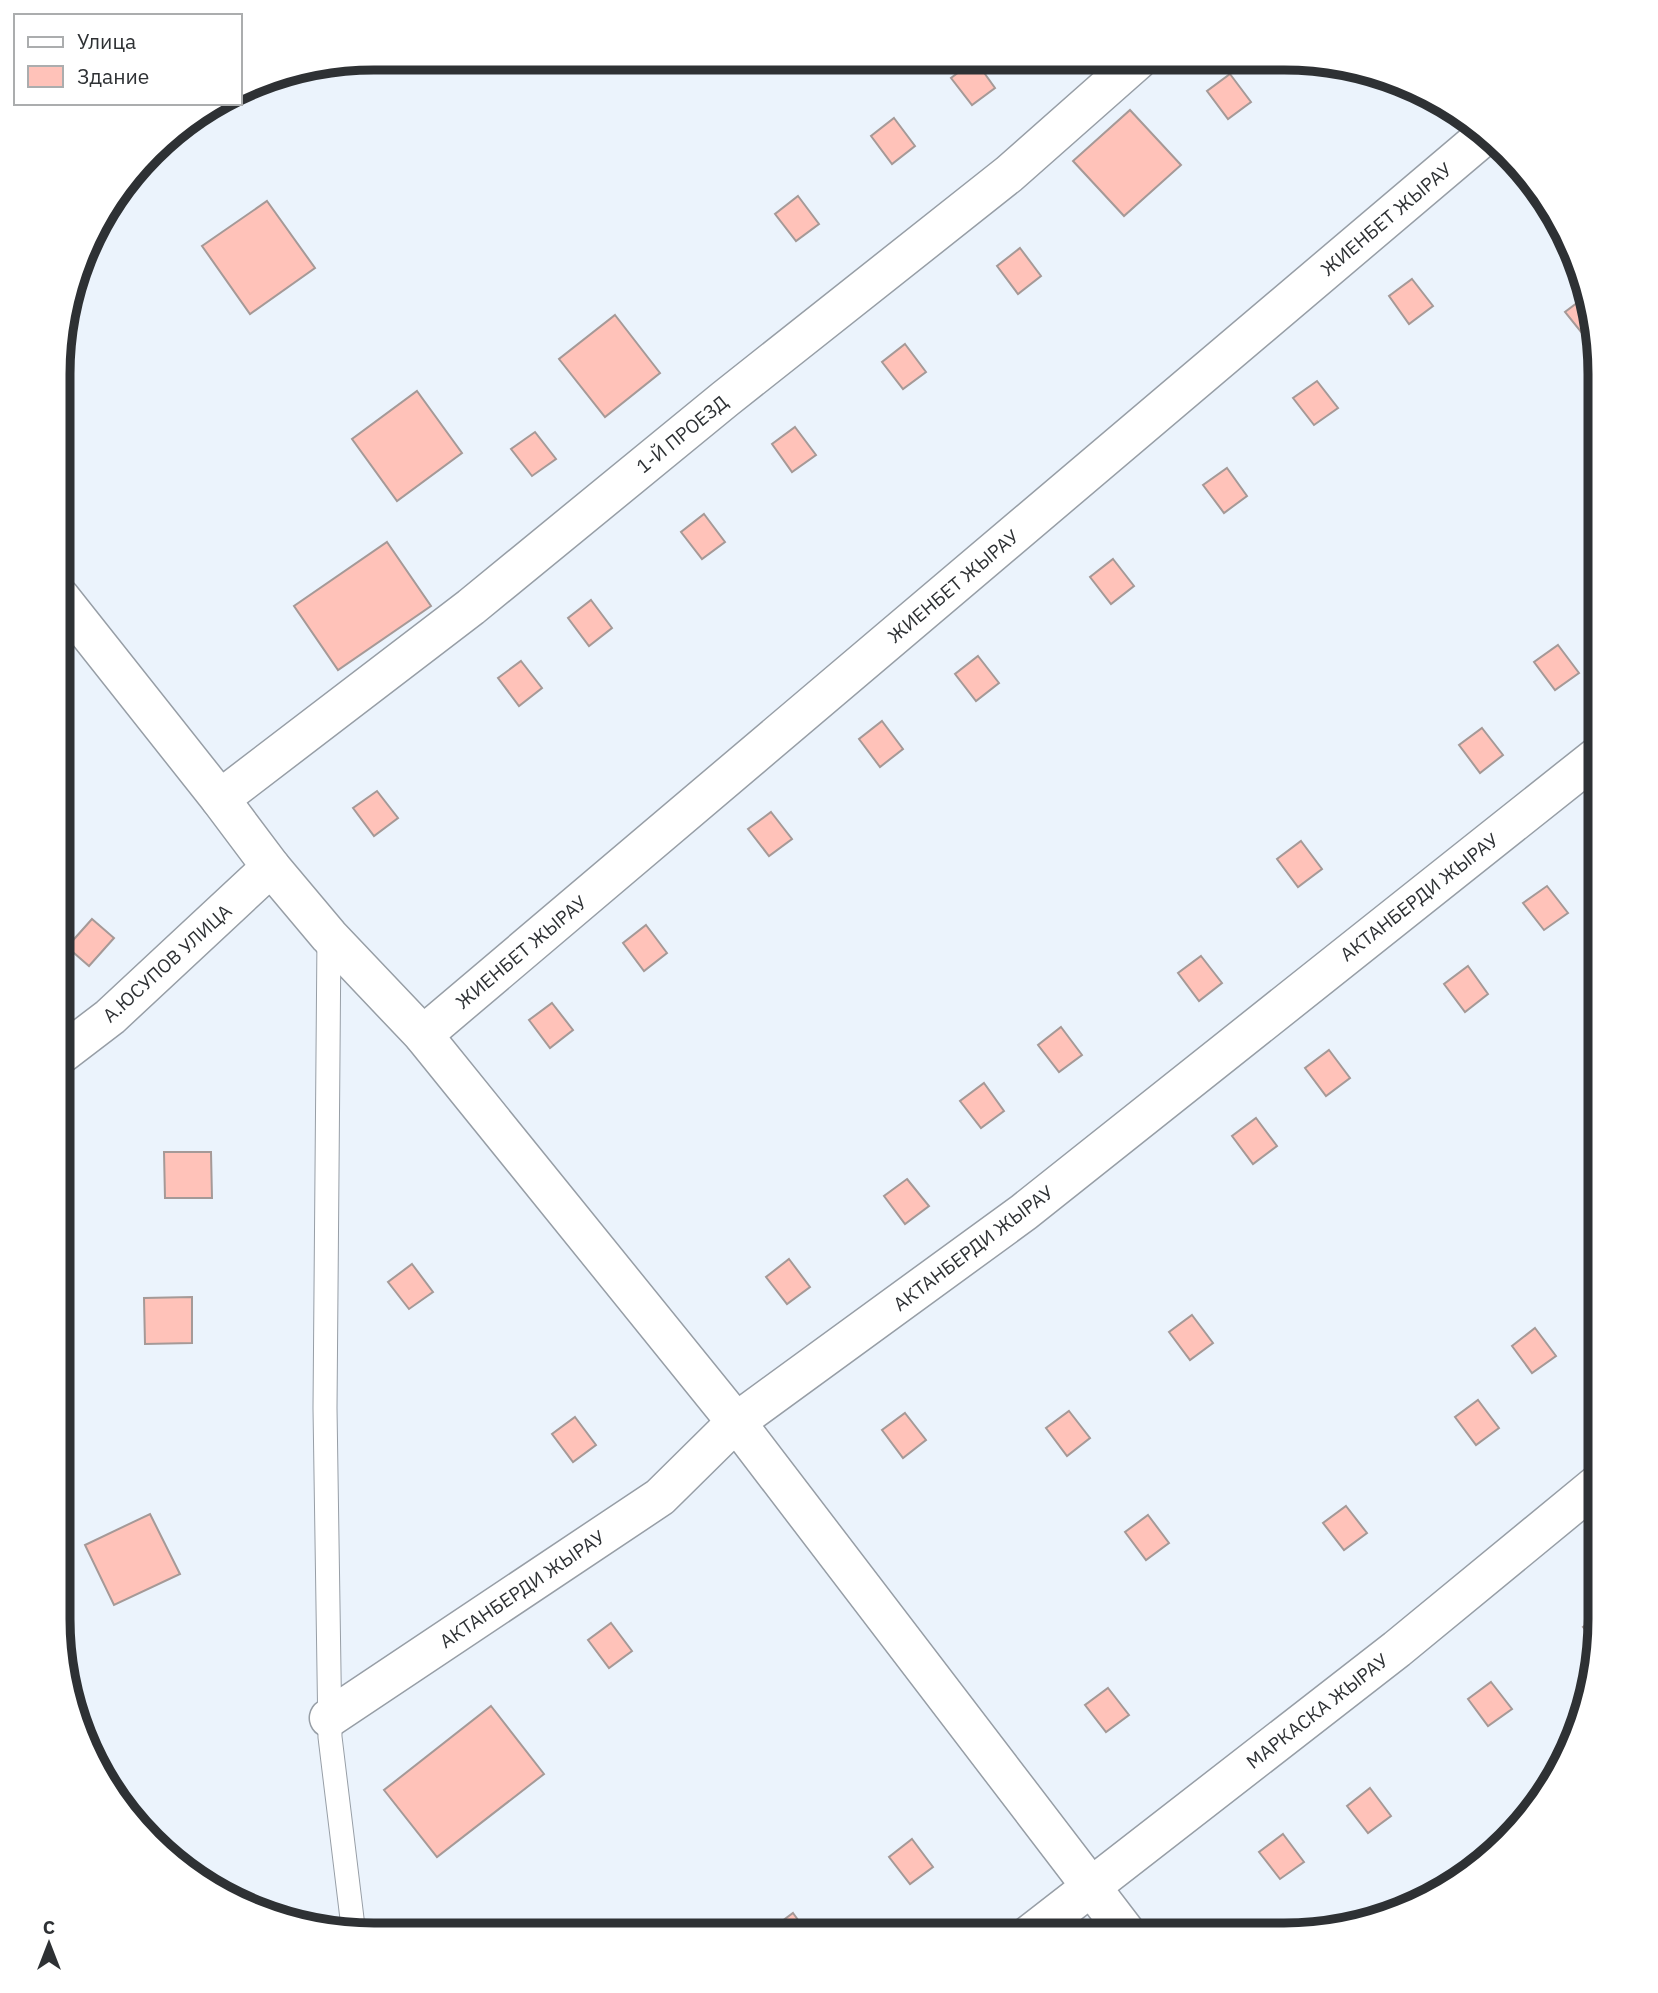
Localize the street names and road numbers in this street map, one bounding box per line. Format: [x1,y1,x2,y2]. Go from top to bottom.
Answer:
street label: ЖИЕНБЕТ ЖЫРАУ [1316,157,1456,281]
street label: 1-Й ПРОЕЗД [631,390,733,478]
street label: ЖИЕНБЕТ ЖЫРАУ [883,524,1023,648]
street label: АКТАНБЕРДИ ЖЫРАУ [1335,828,1503,966]
street label: ЖИЕНБЕТ ЖЫРАУ [451,890,591,1014]
street label: А.ЮСУПОВ УЛИЦА [98,899,236,1027]
street label: АКТАНБЕРДИ ЖЫРАУ [888,1180,1058,1316]
street label: АКТАНБЕРДИ ЖЫРАУ [435,1525,609,1653]
street label: МАРКАСКА ЖЫРАУ [1241,1648,1393,1774]

